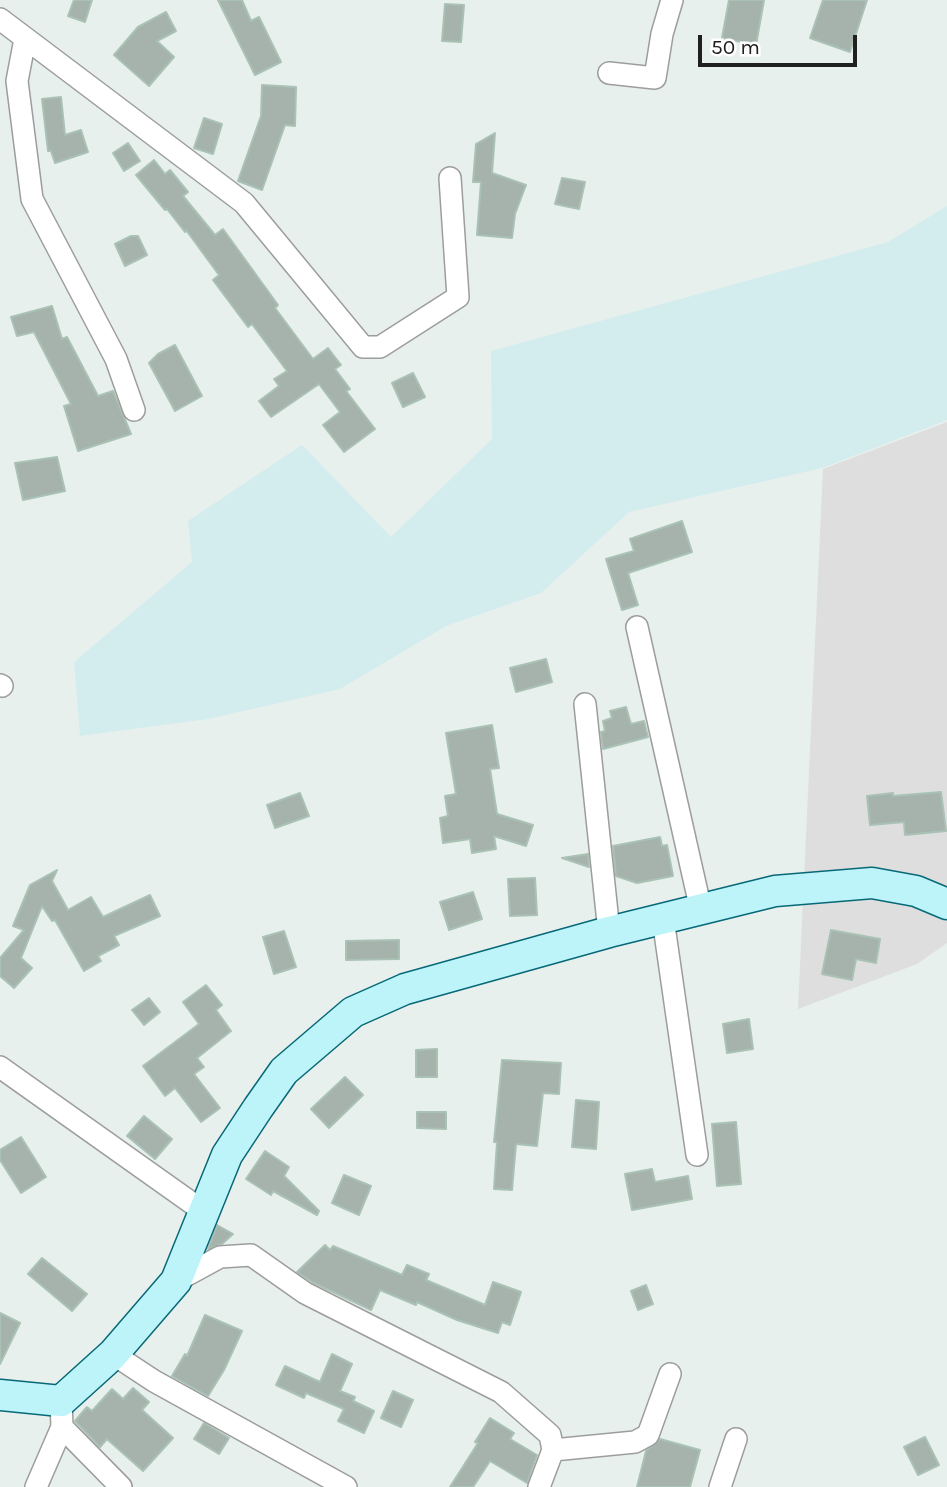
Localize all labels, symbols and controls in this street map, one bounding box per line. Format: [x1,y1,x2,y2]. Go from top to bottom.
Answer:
scale bar [702,21,861,65]
text: 50 m [711,35,760,59]

